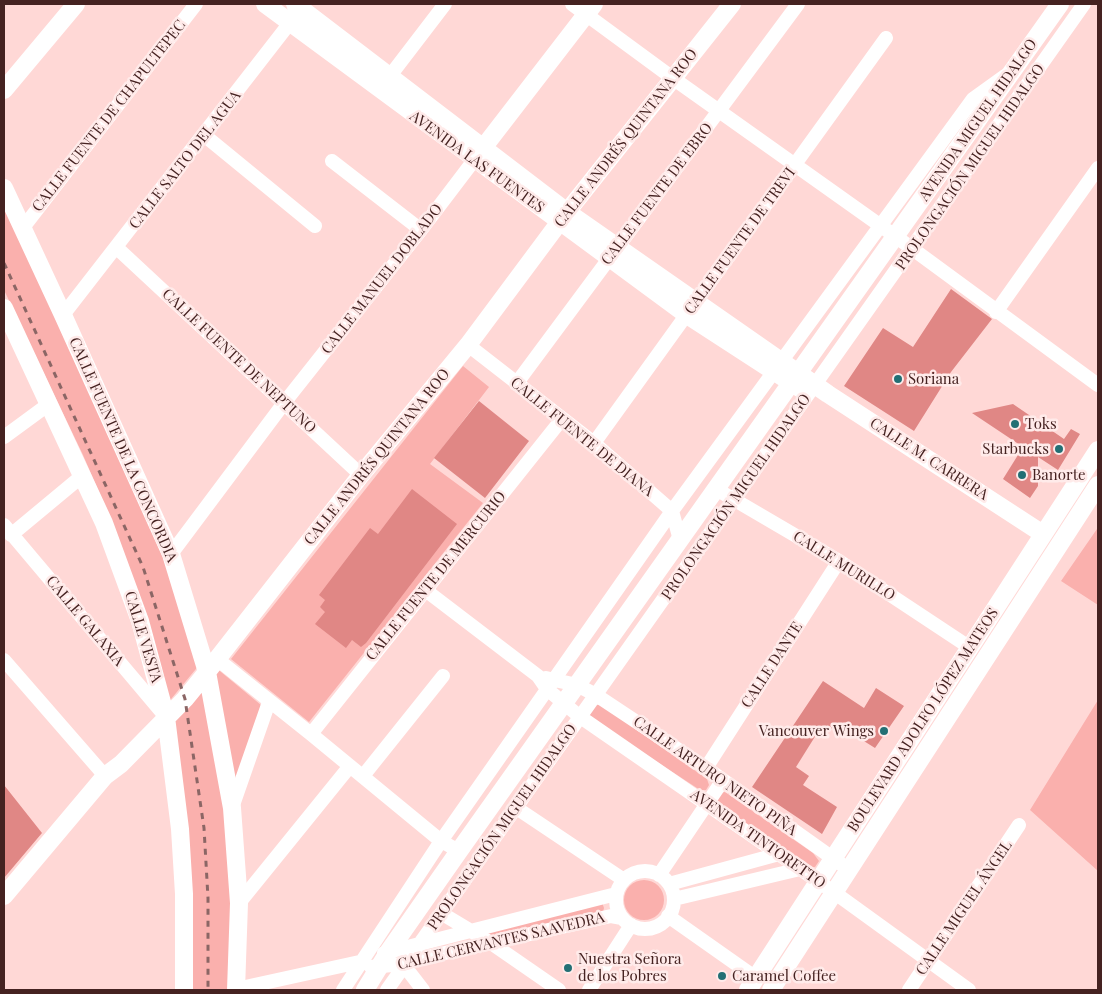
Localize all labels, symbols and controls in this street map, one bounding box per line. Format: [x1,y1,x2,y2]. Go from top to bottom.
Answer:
street label: CALLE FUENTE DE CHAPULTEPEC [28,16,190,216]
street label: AVENIDA MIGUEL HIDALGO [915,35,1041,205]
street label: CALLE ANDRÉS QUINTANA ROO [551,45,701,231]
street label: PROLONGACIÓN MIGUEL HIDALGO [892,61,1048,273]
street label: CALLE SALTO DEL AGUA [125,87,245,233]
street label: AVENIDA LAS FUENTES [406,107,548,217]
street label: CALLE FUENTE DE EBRO [598,119,716,269]
street label: CALLE FUENTE DE TREVI [681,164,799,318]
street label: CALLE MANUEL DOBLADO [318,200,446,358]
street label: CALLE FUENTE DE NEPTUNO [158,285,320,437]
street label: CALLE FUENTE DE LA CONCORDIA [65,335,181,565]
street label: CALLE ANDRÉS QUINTANA ROO [300,365,454,549]
place label: Soriana [908,370,959,388]
marker: Soriana [892,373,904,385]
street label: CALLE FUENTE DE DIANA [507,374,657,500]
street label: PROLONGACIÓN MIGUEL HIDALGO [658,391,814,603]
street label: CALLE M. CARRERA [866,414,992,504]
place label: Toks [1025,415,1057,433]
marker: Toks [1009,418,1021,430]
place label: Starbucks [982,440,1049,458]
marker: Starbucks [1053,443,1065,455]
place label: Banorte [1032,466,1086,484]
marker: Banorte [1016,469,1028,481]
street label: CALLE FUENTE DE MERCURIO [362,488,510,664]
street label: CALLE MURILLO [790,527,898,605]
street label: CALLE GALAXIA [42,572,128,670]
street label: CALLE VESTA [121,589,165,685]
street label: BOULEVARD ADOLFO LÓPEZ MATEOS [844,605,1002,835]
street label: CALLE DANTE [738,619,806,711]
street label: CALLE ARTURO NIETO PIÑA [630,713,800,839]
street label: PROLONGACIÓN MIGUEL HIDALGO [424,721,580,933]
place label: Vancouver Wings [759,722,874,740]
marker: Vancouver Wings [878,725,890,737]
street label: AVENIDA TINTORETTO [687,786,829,892]
street label: CALLE MIGUEL ÁNGEL [912,837,1016,979]
street label: CALLE CERVANTES SAAVEDRA [396,908,606,974]
place label: Nuestra Señora de los Pobres [578,950,682,985]
marker: Nuestra Señora de los Pobres [562,962,574,974]
place label: Caramel Coffee [732,967,836,985]
marker: Caramel Coffee [716,970,728,982]

